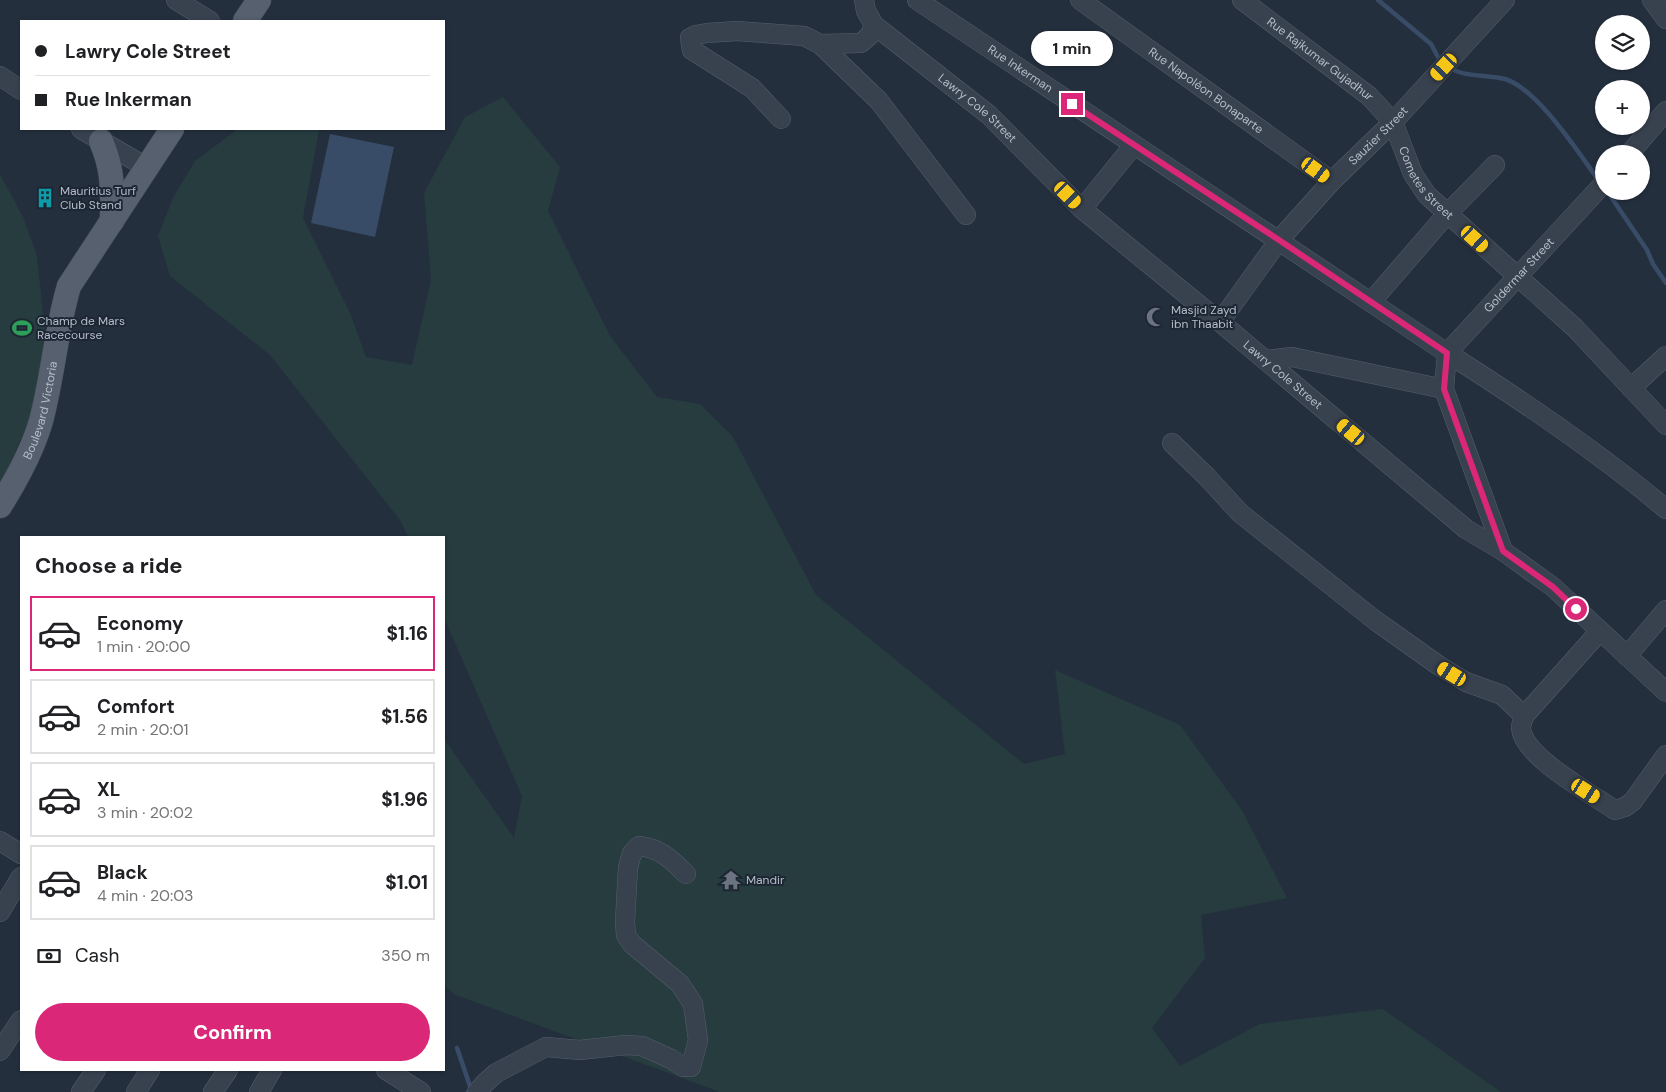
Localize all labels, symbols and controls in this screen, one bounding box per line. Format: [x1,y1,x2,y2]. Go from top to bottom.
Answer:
street label: Rue Rajkumar Gujadhur [1264,14,1378,104]
map controls [1595,15,1650,200]
button: layers [1595,15,1650,70]
callout: 1 min [1031,32,1113,66]
text: 1 min [1053,38,1091,59]
text: Lawry Cole Street [65,39,231,64]
street label: Rue Inkerman [985,41,1056,96]
street label: Rue Napoléon Bonaparte [1145,44,1267,137]
car [1428,51,1459,83]
street label: Lawry Cole Street [935,70,1020,146]
button: + [1595,80,1650,135]
text: Rue Inkerman [65,87,192,112]
route end [1061,93,1083,115]
street label: Sauzier Street [1345,103,1412,169]
street label: Cometes Street [1395,144,1457,223]
button: − [1595,145,1650,200]
car [1299,155,1332,185]
car [1052,179,1083,211]
place label: Mauritius Turf Club Stand [60,183,136,213]
building icon: Mauritius Turf Club Stand [34,187,56,209]
car [1458,223,1491,255]
street label: Goldermar Street [1480,234,1558,316]
place label: Masjid Zayd ibn Thaabit [1171,302,1237,332]
mosque icon: Masjid Zayd ibn Thaabit [1145,306,1167,328]
place label: Champ de Mars Racecourse [37,313,125,343]
sports icon: Champ de Mars Racecourse [11,317,33,339]
street label: Lawry Cole Street [1240,337,1326,413]
street label: Boulevard Victoria [19,360,61,462]
car [1334,417,1367,447]
text: Choose a ride [35,551,183,580]
route start [1565,598,1587,620]
icon: car [37,611,82,656]
text: Economy [97,611,184,636]
text: $1.16 [386,621,428,646]
text: 1 min · 20:00 [97,636,190,657]
car [1435,660,1468,688]
icon: car [37,694,82,739]
text: Comfort [97,694,175,719]
text: $1.56 [381,704,428,729]
text: 2 min · 20:01 [97,719,189,740]
icon: car [37,777,82,822]
text: XL [97,777,120,802]
car [1569,777,1602,805]
text: $1.96 [381,787,428,812]
text: 3 min · 20:02 [97,802,193,823]
icon: car [37,860,82,905]
text: Black [97,860,148,885]
temple icon: Mandir [720,869,742,891]
text: $1.01 [385,870,428,895]
place label: Mandir [746,872,785,888]
text: 4 min · 20:03 [97,885,194,906]
icon: cash [35,942,63,970]
text: Cash [75,943,119,968]
text: 350 m [381,945,430,966]
button: Confirm [35,1003,430,1061]

